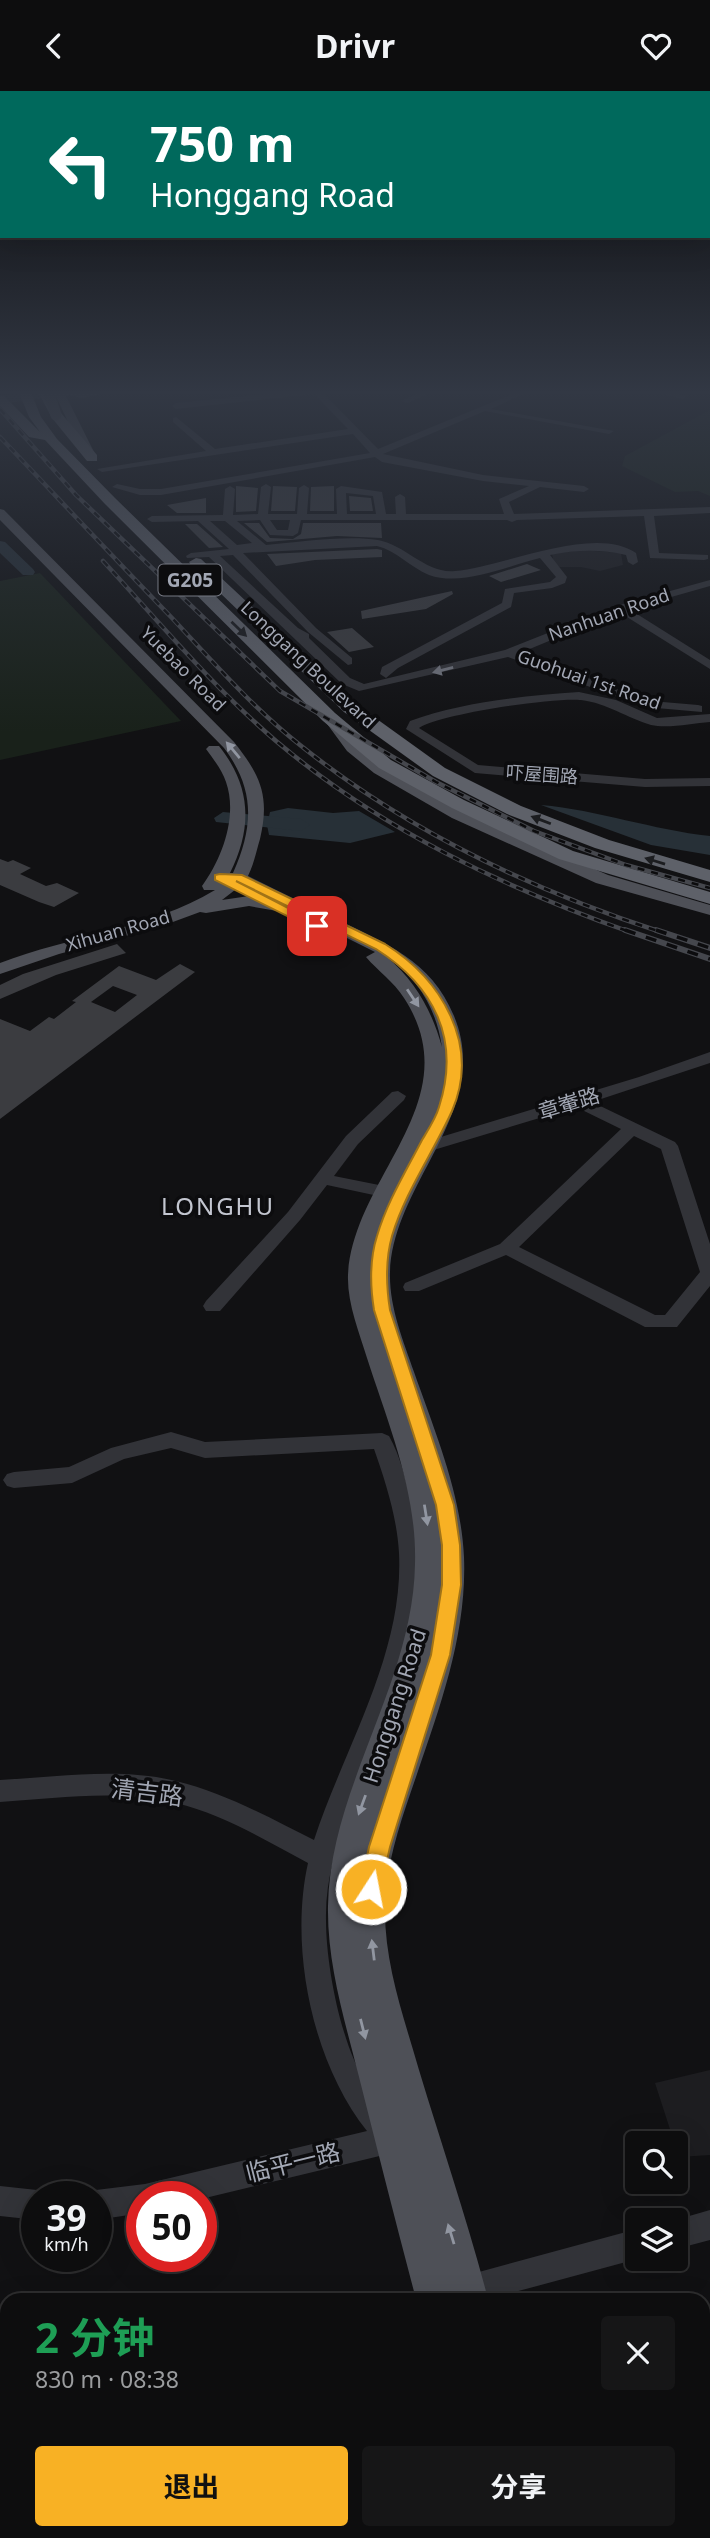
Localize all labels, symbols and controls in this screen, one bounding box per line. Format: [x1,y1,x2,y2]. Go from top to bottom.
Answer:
text: Drivr [315,24,395,67]
icon: back [35,27,73,65]
icon: heart [637,27,675,65]
text: 750 m [150,110,295,176]
icon: left [35,119,126,210]
text: Honggang Road [150,173,395,216]
road number: G205 [158,565,222,595]
street label: Nanhuan Road [545,582,672,646]
street label: Longgang Boulevard [236,595,381,733]
street label: Yuebao Road [136,621,231,716]
one-way arrow [230,621,247,638]
street label: Guohuai 1st Road [514,643,664,715]
one-way arrow [432,665,454,676]
one-way arrow [225,741,240,759]
street label: 吓屋围路 [505,760,579,788]
one-way arrow [531,815,552,826]
one-way arrow [645,856,666,866]
pin [287,896,347,956]
street label: Xihuan Road [63,904,172,956]
icon: arrive [298,907,336,945]
one-way arrow [406,989,420,1007]
street label: 章輋路 [534,1080,603,1126]
district label: LONGHU [161,1189,275,1222]
one-way arrow [421,1504,432,1526]
street label: Honggang Road [356,1625,432,1786]
street label: 清吉路 [109,1771,185,1812]
one-way arrow [356,1795,367,1816]
position arrow [334,1852,408,1926]
one-way arrow [367,1939,378,1961]
one-way arrow [359,2018,369,2039]
map controls [625,2131,688,2271]
button: search [625,2131,688,2194]
street label: 临平一路 [242,2134,343,2189]
speed limit sign: 50 [126,2181,217,2272]
text: 39 [46,2194,87,2241]
button: layers [625,2208,688,2271]
one-way arrow [445,2223,455,2244]
text: km/h [44,2232,89,2256]
text: 2 分钟 [35,2308,154,2365]
button: close [601,2316,675,2390]
text: 830 m · 08:38 [35,2363,179,2395]
button: 退出 [35,2446,348,2526]
button: 分享 [362,2446,675,2526]

